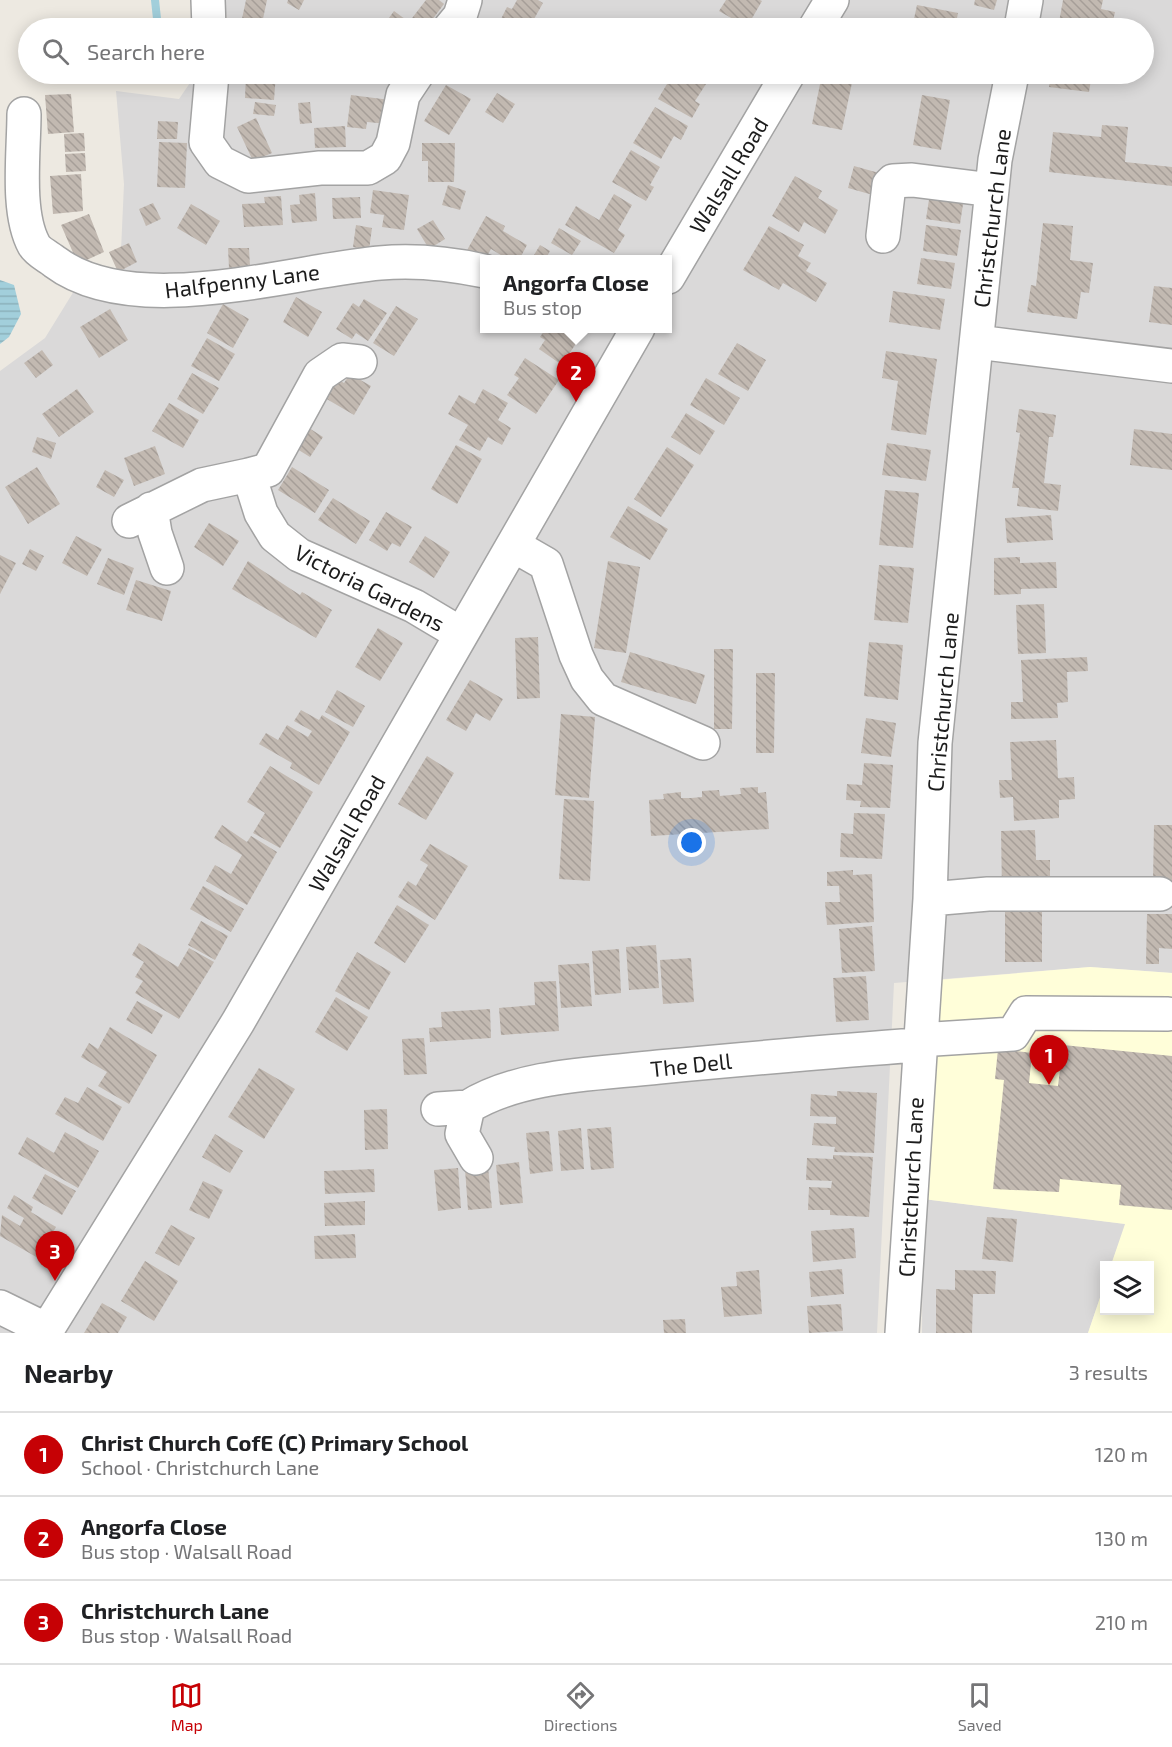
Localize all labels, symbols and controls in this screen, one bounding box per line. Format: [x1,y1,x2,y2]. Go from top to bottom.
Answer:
search box [18,18,1154,84]
icon: search [39,35,72,68]
text: Search here [87,38,205,64]
street label: Walsall Road [683,112,773,238]
street label: Christchurch Lane [967,127,1015,309]
popup [480,255,672,333]
street label: Halfpenny Lane [163,258,321,302]
text: Angorfa Close [503,269,649,295]
text: Bus stop [503,295,582,319]
pin: 2 [556,352,596,402]
street label: Victoria Gardens [291,538,449,636]
street label: Christchurch Lane [921,611,963,793]
street label: Walsall Road [302,770,390,896]
your location [677,828,706,857]
pin: 1 [1030,1036,1068,1085]
street label: The Dell [649,1047,733,1081]
street label: Christchurch Lane [892,1096,928,1278]
pin: 3 [36,1232,74,1281]
map controls [1100,1261,1154,1315]
button: layers [1100,1261,1154,1315]
text: Nearby [24,1357,113,1388]
text: 3 results [1069,1360,1148,1384]
text: Christ Church CofE (C) Primary School [81,1429,468,1455]
text: 1 [39,1442,48,1466]
text: 120 m [1095,1442,1148,1466]
text: School · Christchurch Lane [81,1455,319,1479]
text: Angorfa Close [81,1513,227,1539]
text: 2 [38,1526,49,1550]
text: 130 m [1095,1526,1148,1550]
text: Bus stop · Walsall Road [81,1539,292,1563]
text: Christchurch Lane [81,1597,269,1623]
text: 3 [38,1610,49,1634]
text: 210 m [1095,1610,1148,1634]
text: Bus stop · Walsall Road [81,1623,292,1647]
tab: Map [170,1679,203,1734]
tab: Directions [544,1679,617,1734]
tab: Saved [958,1679,1002,1734]

